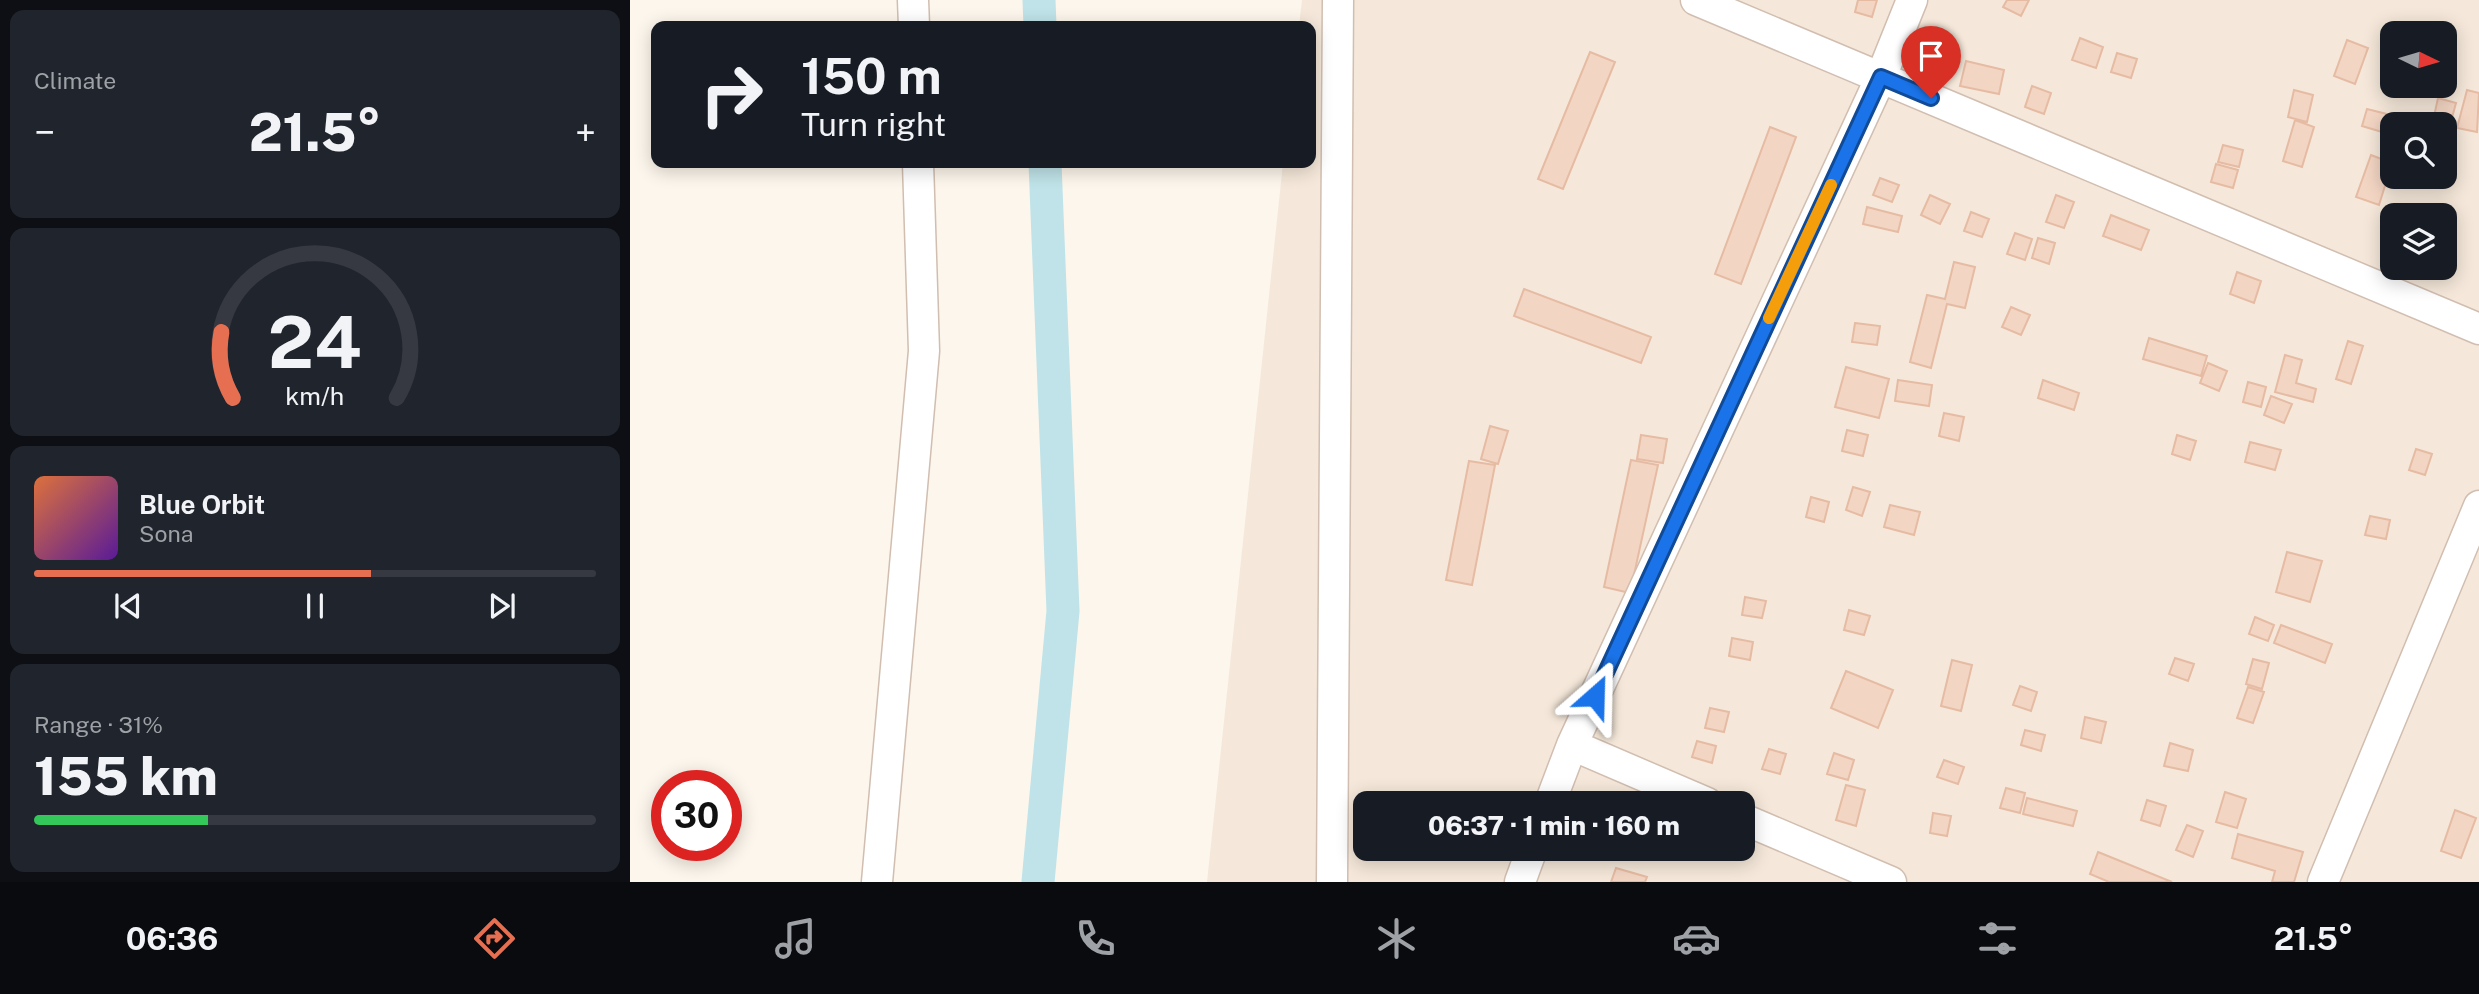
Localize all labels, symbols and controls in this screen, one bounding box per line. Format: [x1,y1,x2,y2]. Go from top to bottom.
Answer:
north arrow [2380,21,2457,98]
map controls [2380,21,2457,280]
pin [1901,26,1961,98]
icon: arrive [1912,37,1950,75]
text: 150 m [801,47,942,105]
icon: right [686,49,777,140]
text: Climate [34,67,116,94]
text: 21.5° [249,102,381,163]
text: Turn right [801,106,946,143]
text: − [34,110,55,155]
text: + [575,110,596,155]
button: search [2380,112,2457,189]
button: layers [2380,203,2457,280]
text: 24 [268,299,362,384]
text: km/h [286,381,344,411]
text: Blue Orbit [139,489,265,520]
text: Sona [139,520,193,547]
icon: previous [109,587,147,625]
icon: pause [296,587,334,625]
icon: next [483,587,521,625]
position arrow [1558,659,1632,733]
text: Range · 31% [34,711,163,738]
text: 155 km [34,746,218,807]
speed limit sign: 30 [651,770,742,861]
text: 06:37 · 1 min · 160 m [1428,810,1680,841]
icon: directions [470,914,519,963]
icon: music [771,914,820,963]
icon: phone [1071,914,1120,963]
icon: climate [1372,914,1421,963]
icon: car [1672,914,1721,963]
icon: filters [1973,914,2022,963]
text: 06:36 [126,920,218,957]
text: 21.5° [2274,920,2353,957]

